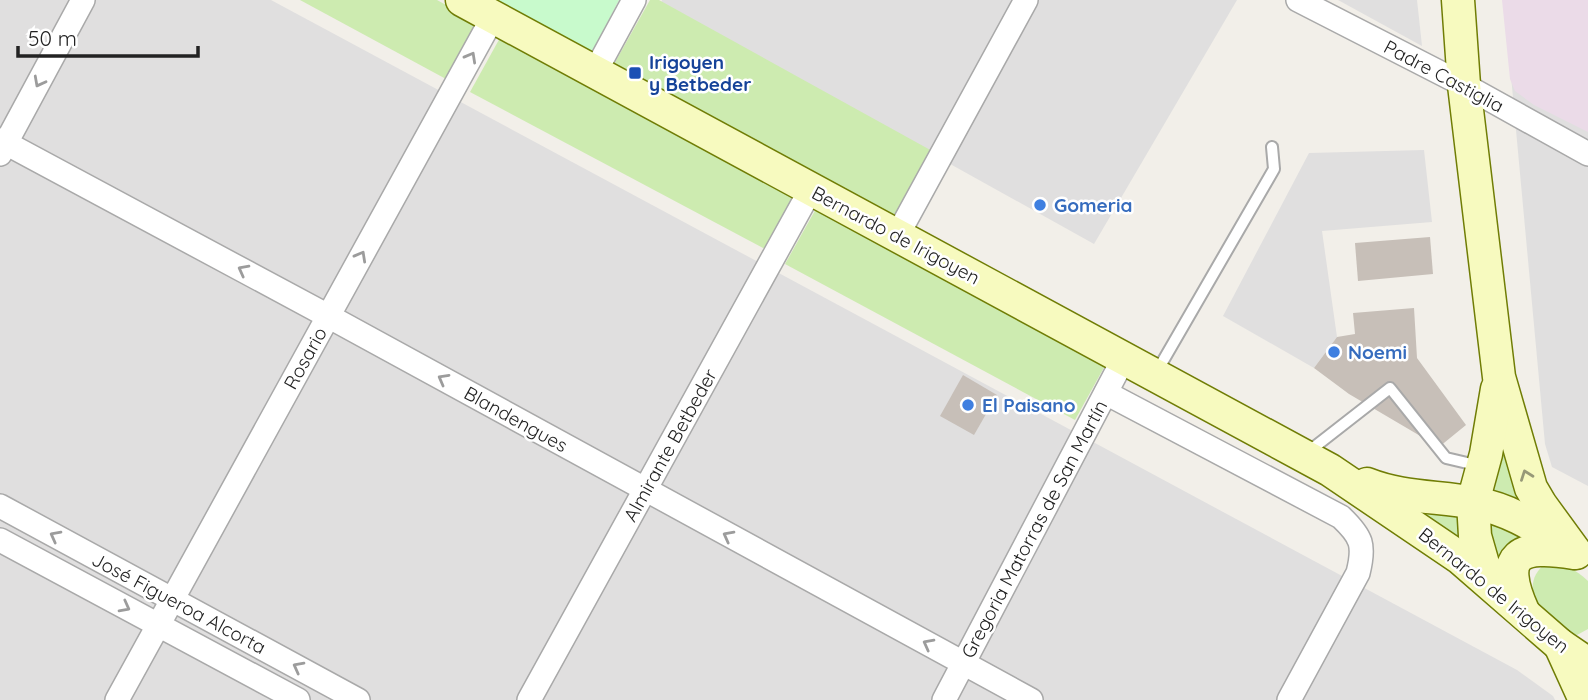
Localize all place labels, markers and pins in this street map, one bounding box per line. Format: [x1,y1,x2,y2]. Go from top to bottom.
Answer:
place label: Irigoyen y Betbeder [649,50,751,96]
marker: Irigoyen y Betbeder [627,65,643,81]
place label: Gomeria [1054,193,1132,217]
marker: Gomeria [1032,197,1048,213]
place label: Noemi [1348,340,1407,364]
marker: Noemi [1326,344,1342,360]
place label: El Paisano [982,393,1076,417]
marker: El Paisano [960,397,976,413]

